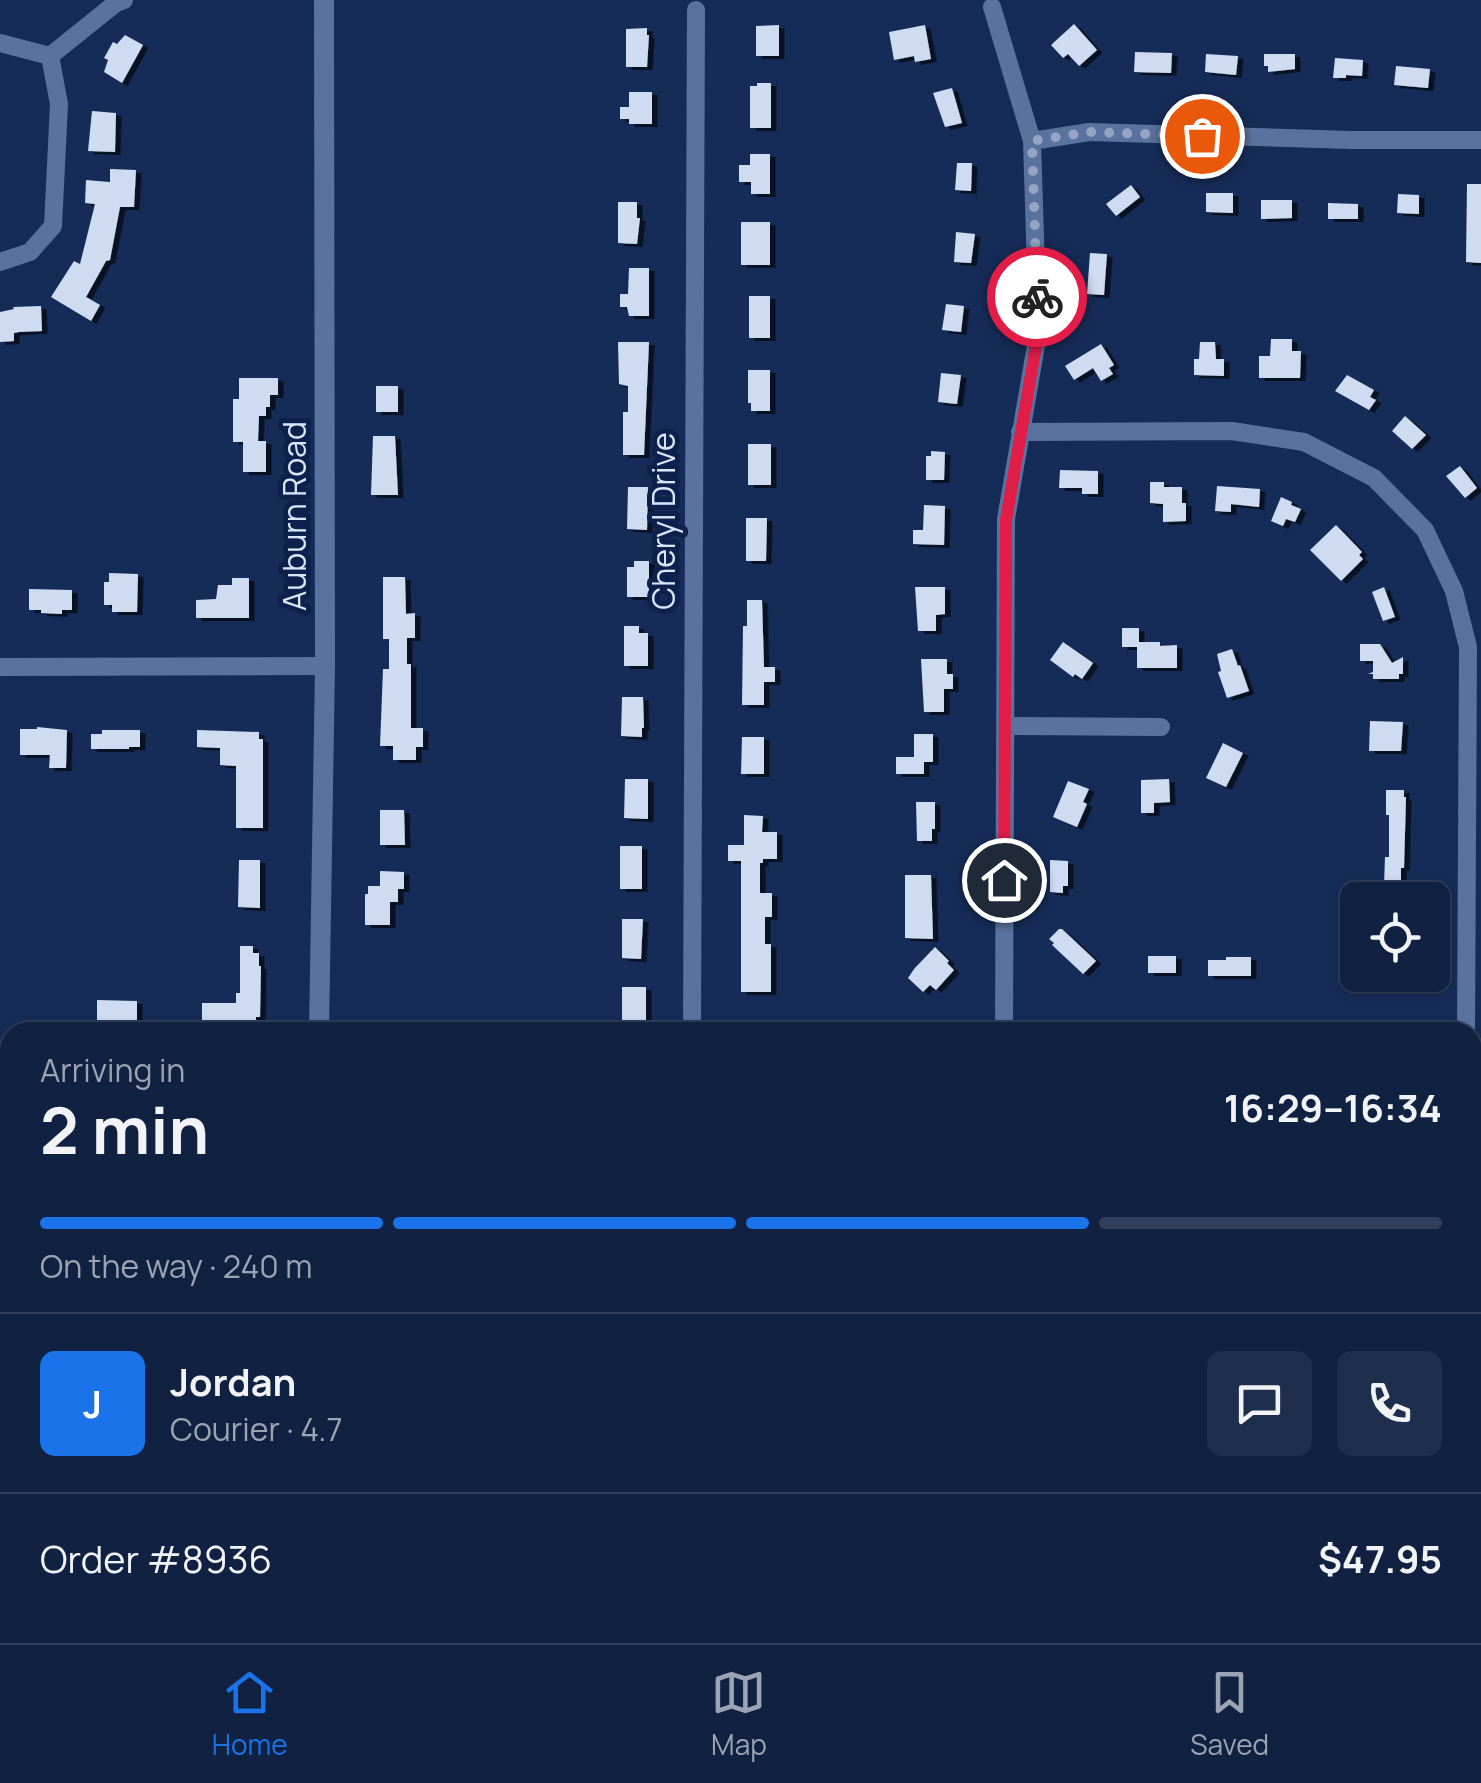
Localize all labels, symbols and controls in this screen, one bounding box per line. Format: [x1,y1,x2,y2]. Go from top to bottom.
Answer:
pin [1160,94,1245,179]
icon: bag [1175,109,1230,164]
courier [987,247,1087,347]
icon: bike [1010,270,1065,325]
street label: Auburn Road [272,421,316,611]
street label: Cheryl Drive [641,432,685,610]
pin [962,838,1047,923]
icon: home [977,853,1032,908]
map controls [1340,882,1450,992]
button: locate [1340,882,1450,992]
text: Arriving in [40,1048,185,1092]
text: 16:29–16:34 [1224,1081,1442,1133]
text: 2 min [40,1085,209,1174]
text: On the way · 240 m [40,1244,312,1288]
button: chat [1207,1351,1312,1456]
button: phone [1337,1351,1442,1456]
text: Jordan [170,1355,296,1407]
text: J [83,1377,102,1429]
text: Courier · 4.7 [170,1407,343,1451]
text: Order #8936 [40,1532,272,1584]
text: $47.95 [1318,1532,1442,1584]
tab: Home [212,1665,288,1763]
tab: Map [711,1665,767,1763]
tab: Saved [1190,1665,1269,1763]

